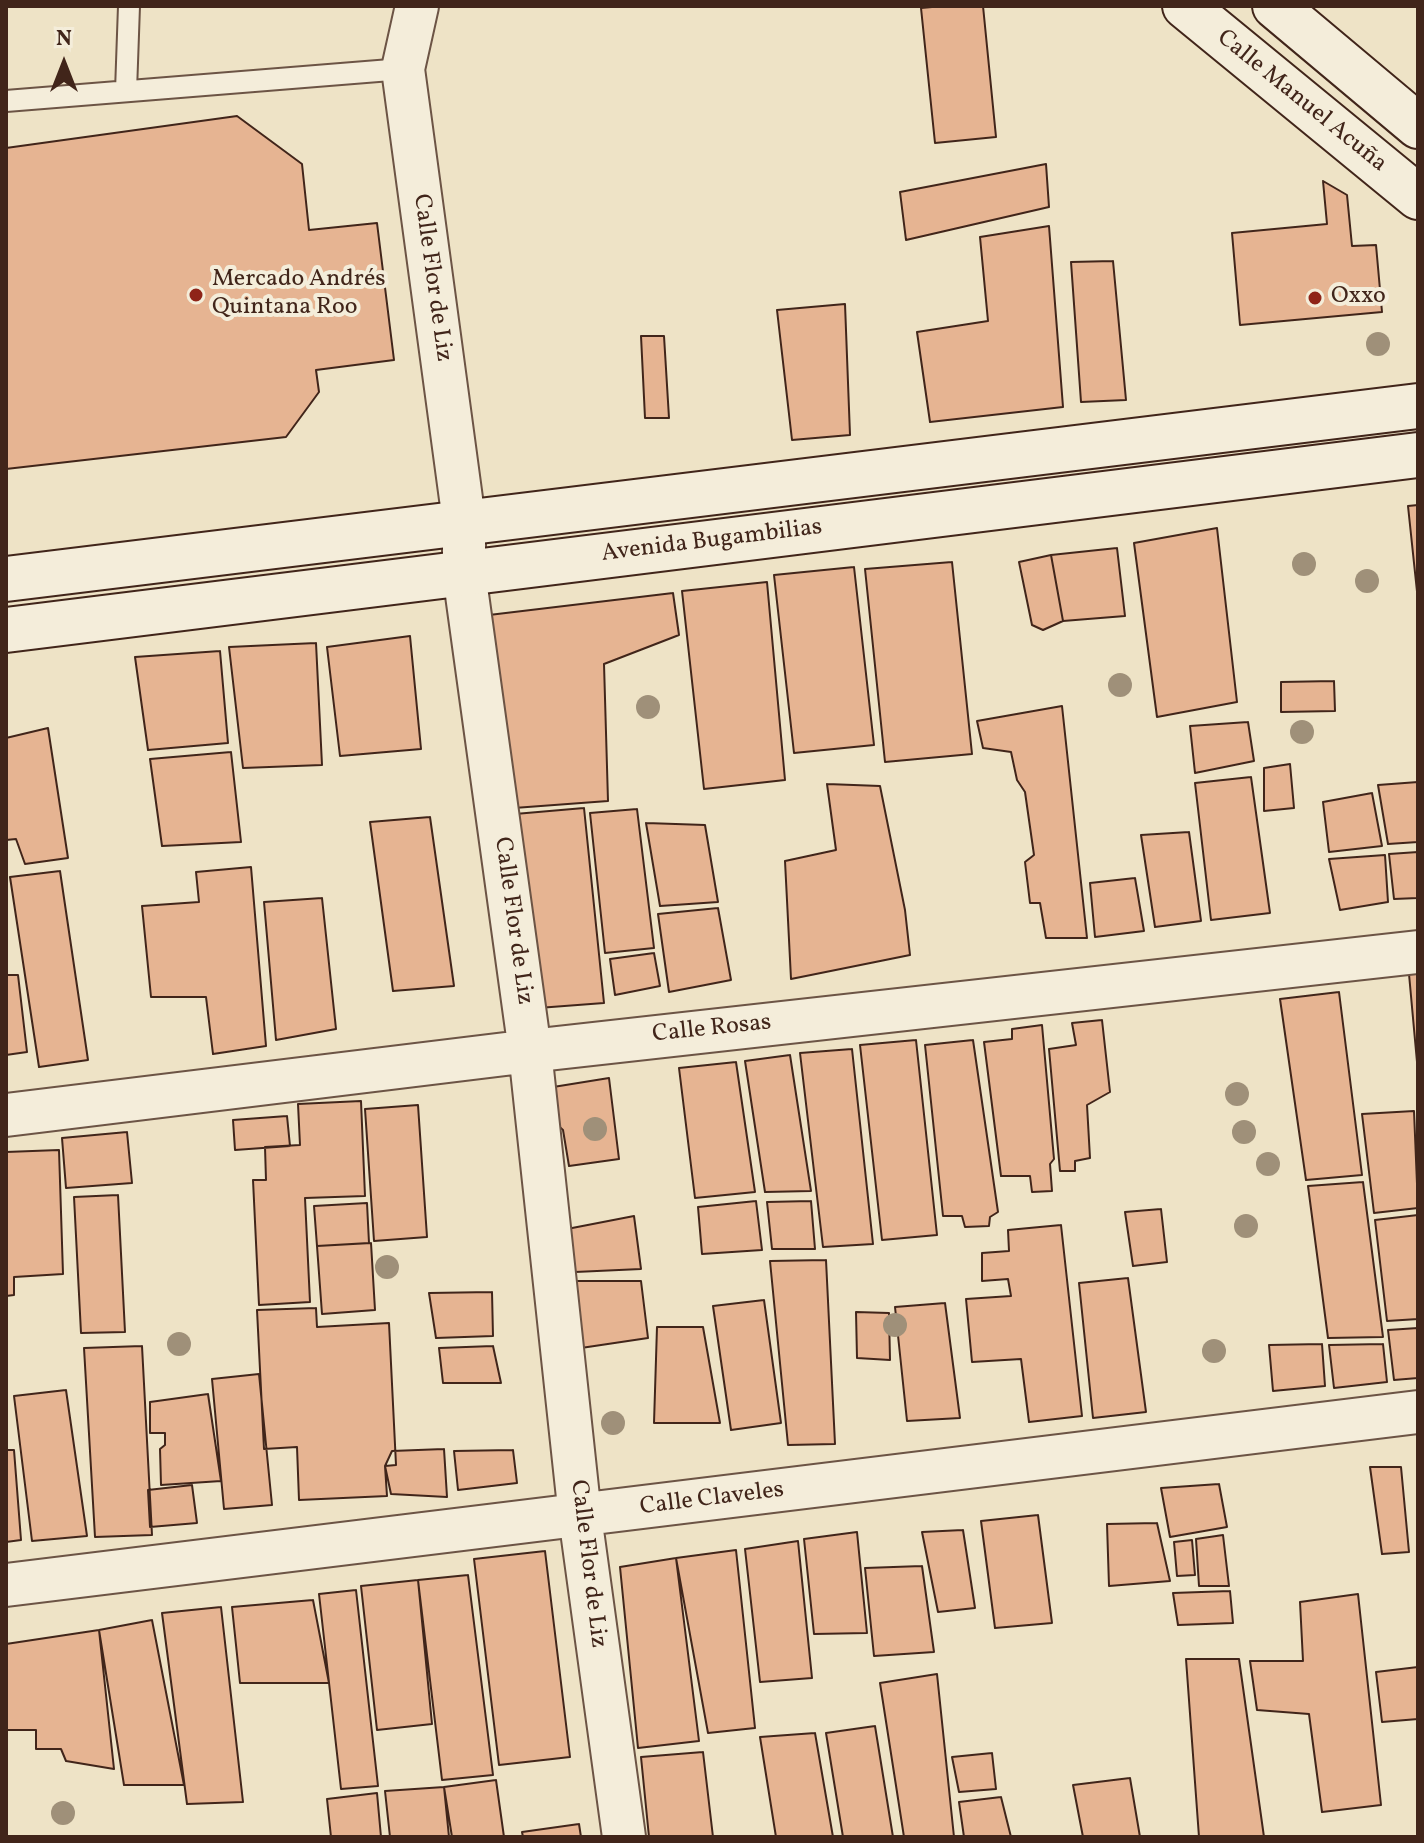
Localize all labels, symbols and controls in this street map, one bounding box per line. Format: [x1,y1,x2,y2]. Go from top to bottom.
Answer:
north arrow [24,24,104,104]
text: N [56,24,72,55]
street label: Calle Manuel Acuña [1210,25,1392,179]
street label: Calle Flor de Liz [405,192,457,364]
place label: Mercado Andrés Quintana Roo [212,267,386,323]
place label: Oxxo [1331,284,1386,312]
marker: Mercado Andrés Quintana Roo [187,286,205,304]
marker: Oxxo [1306,289,1324,307]
street label: Avenida Bugambilias [600,514,824,570]
street label: Calle Flor de Liz [486,835,538,1007]
street label: Calle Rosas [651,1009,773,1051]
street label: Calle Claveles [638,1477,786,1523]
street label: Calle Flor de Liz [562,1478,612,1650]

